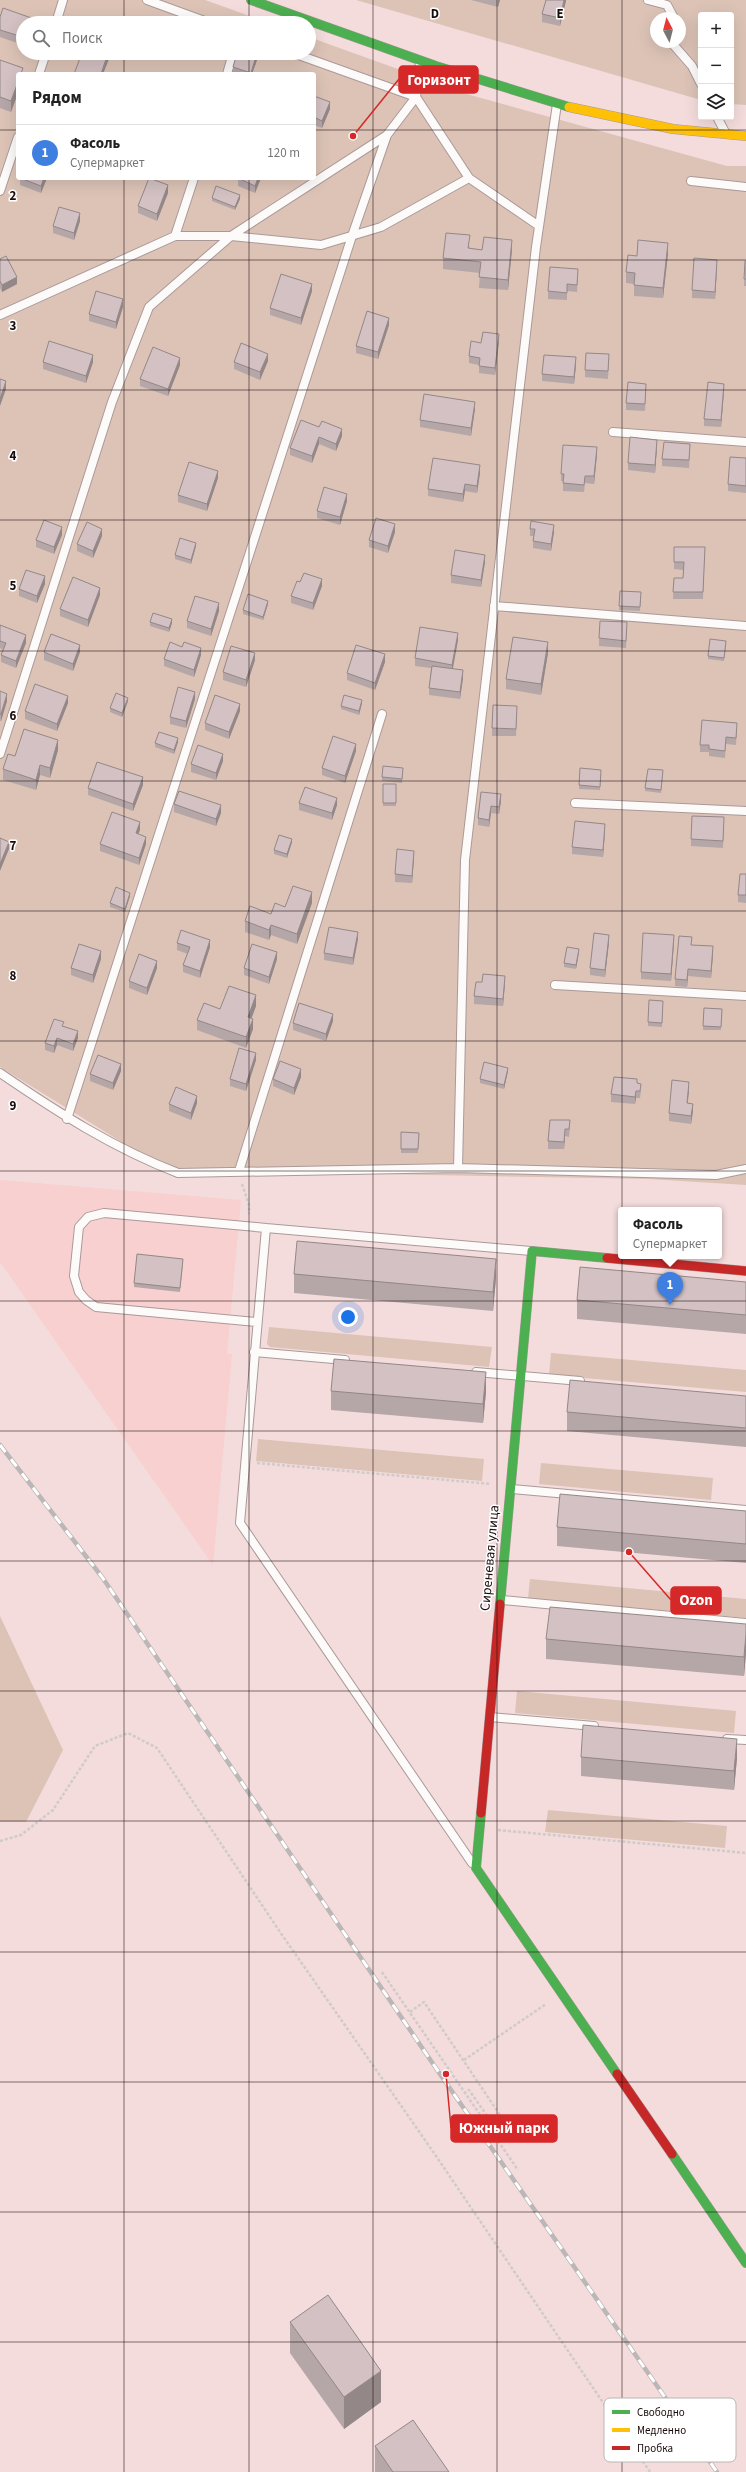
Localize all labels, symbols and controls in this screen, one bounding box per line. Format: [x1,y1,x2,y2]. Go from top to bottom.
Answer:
text: D [431,5,439,23]
text: E [556,5,564,23]
north arrow [650,12,686,48]
map controls [698,12,734,120]
button: + [698,12,734,48]
search box [16,16,316,60]
icon: search [30,27,52,49]
text: Поиск [62,28,103,49]
button: − [698,48,734,84]
callout: Горизонт [399,66,478,93]
text: Горизонт [407,70,471,91]
button: layers [698,84,734,120]
text: Рядом [32,86,82,110]
text: Фасоль [70,133,120,154]
text: 1 [42,144,48,162]
text: 120 m [267,144,300,162]
text: Супермаркет [70,154,145,172]
text: 2 [10,187,17,205]
text: 3 [10,317,17,335]
text: 4 [10,447,17,465]
text: 5 [10,577,17,595]
text: 6 [10,707,17,725]
text: 7 [10,837,17,855]
text: 8 [10,967,17,985]
text: 9 [10,1097,17,1115]
popup [618,1207,722,1259]
text: Фасоль [633,1214,683,1235]
text: Супермаркет [633,1235,707,1253]
pin: 1 [657,1272,683,1305]
your location [338,1307,358,1327]
street label: Сиреневая улица [475,1504,505,1612]
callout: Ozon [671,1587,721,1614]
text: Ozon [679,1590,713,1611]
callout: Южный парк [451,2115,557,2142]
text: Южный парк [459,2118,550,2139]
legend [604,2398,736,2462]
text: Свободно [637,2405,685,2420]
text: Медленно [637,2423,686,2438]
text: Пробка [637,2441,673,2456]

